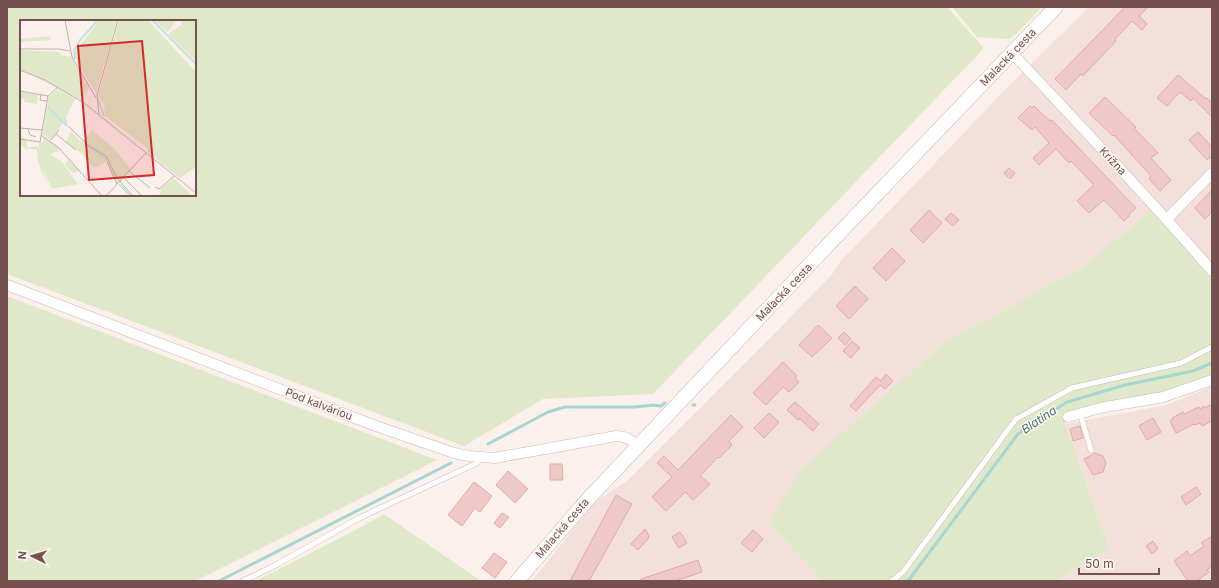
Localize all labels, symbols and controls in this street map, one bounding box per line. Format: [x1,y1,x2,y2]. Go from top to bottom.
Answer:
inset map [20,20,196,196]
street label: Malacká cesta [977,25,1039,89]
street label: Krížna [1097,144,1129,178]
street label: Malacká cesta [753,260,815,324]
street label: Pod kalváriou [283,385,355,423]
water label: Blatina [1018,402,1059,437]
street label: Malacká cesta [532,495,592,561]
north arrow [12,536,52,576]
text: N [15,550,29,560]
scale bar [1079,550,1159,576]
text: 50 m [1085,556,1114,571]

